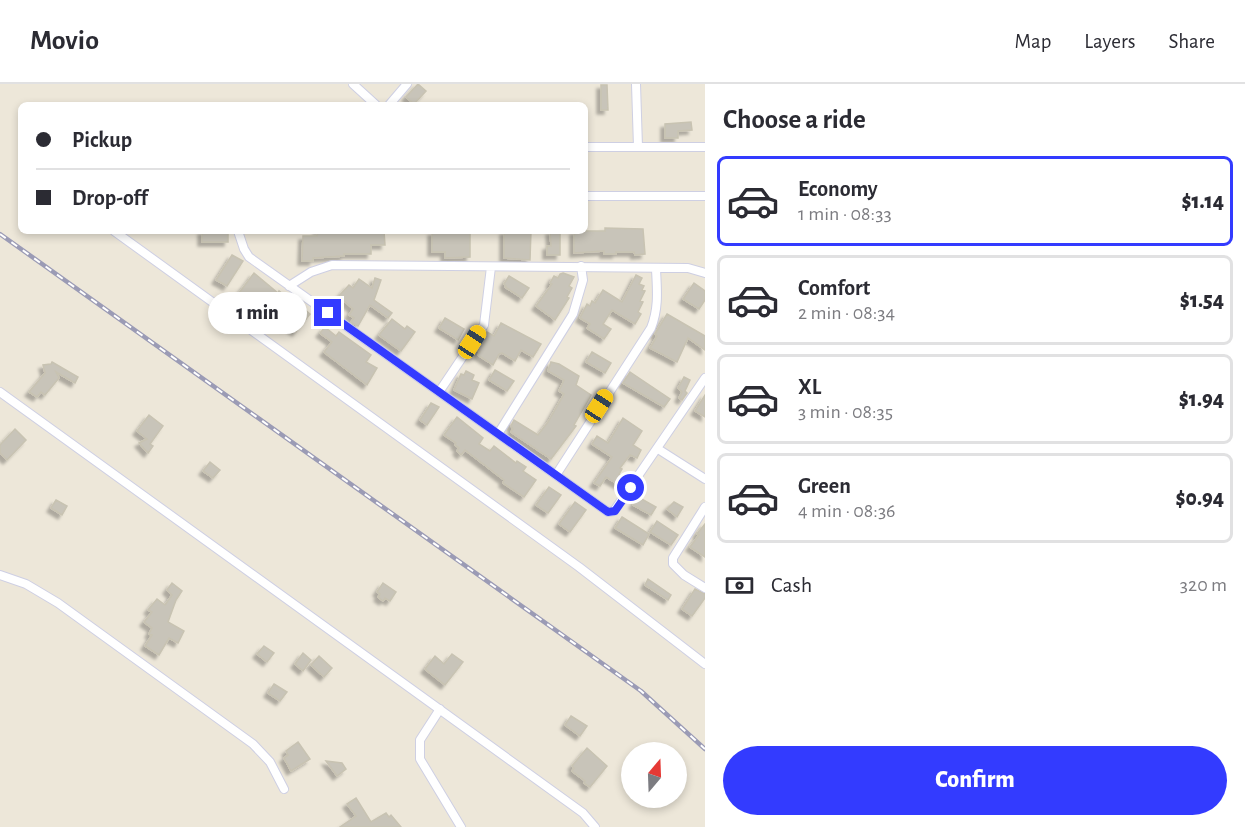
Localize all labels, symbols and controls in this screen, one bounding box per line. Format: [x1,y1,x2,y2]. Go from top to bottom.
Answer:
text: Movio [30,27,99,55]
text: Map [1015,31,1051,52]
text: Layers [1084,31,1135,52]
text: Share [1168,31,1215,52]
text: Choose a ride [723,106,866,133]
text: Pickup [72,129,132,151]
icon: car [726,174,780,228]
text: Economy [798,178,878,200]
text: Drop-off [72,187,148,209]
text: $1.14 [1181,190,1224,212]
text: 1 min · 08:33 [798,204,892,224]
icon: car [726,273,780,327]
text: Comfort [798,277,870,299]
text: $1.54 [1180,289,1224,311]
callout: 1 min [208,292,307,334]
route end [314,299,341,326]
text: 1 min [236,303,279,323]
text: 2 min · 08:34 [798,303,895,323]
car [455,322,489,362]
icon: car [726,372,780,426]
text: XL [798,376,821,398]
car [582,386,616,426]
text: $1.94 [1179,388,1224,410]
text: 3 min · 08:35 [798,402,893,422]
icon: car [726,471,780,525]
route start [617,474,644,501]
text: Green [798,475,851,497]
text: $0.94 [1175,487,1224,509]
text: 4 min · 08:36 [798,501,896,521]
icon: cash [723,569,756,602]
text: Cash [771,574,812,596]
text: 320 m [1180,575,1227,595]
north arrow [621,742,687,808]
map controls [621,742,687,808]
button: Confirm [723,746,1227,815]

